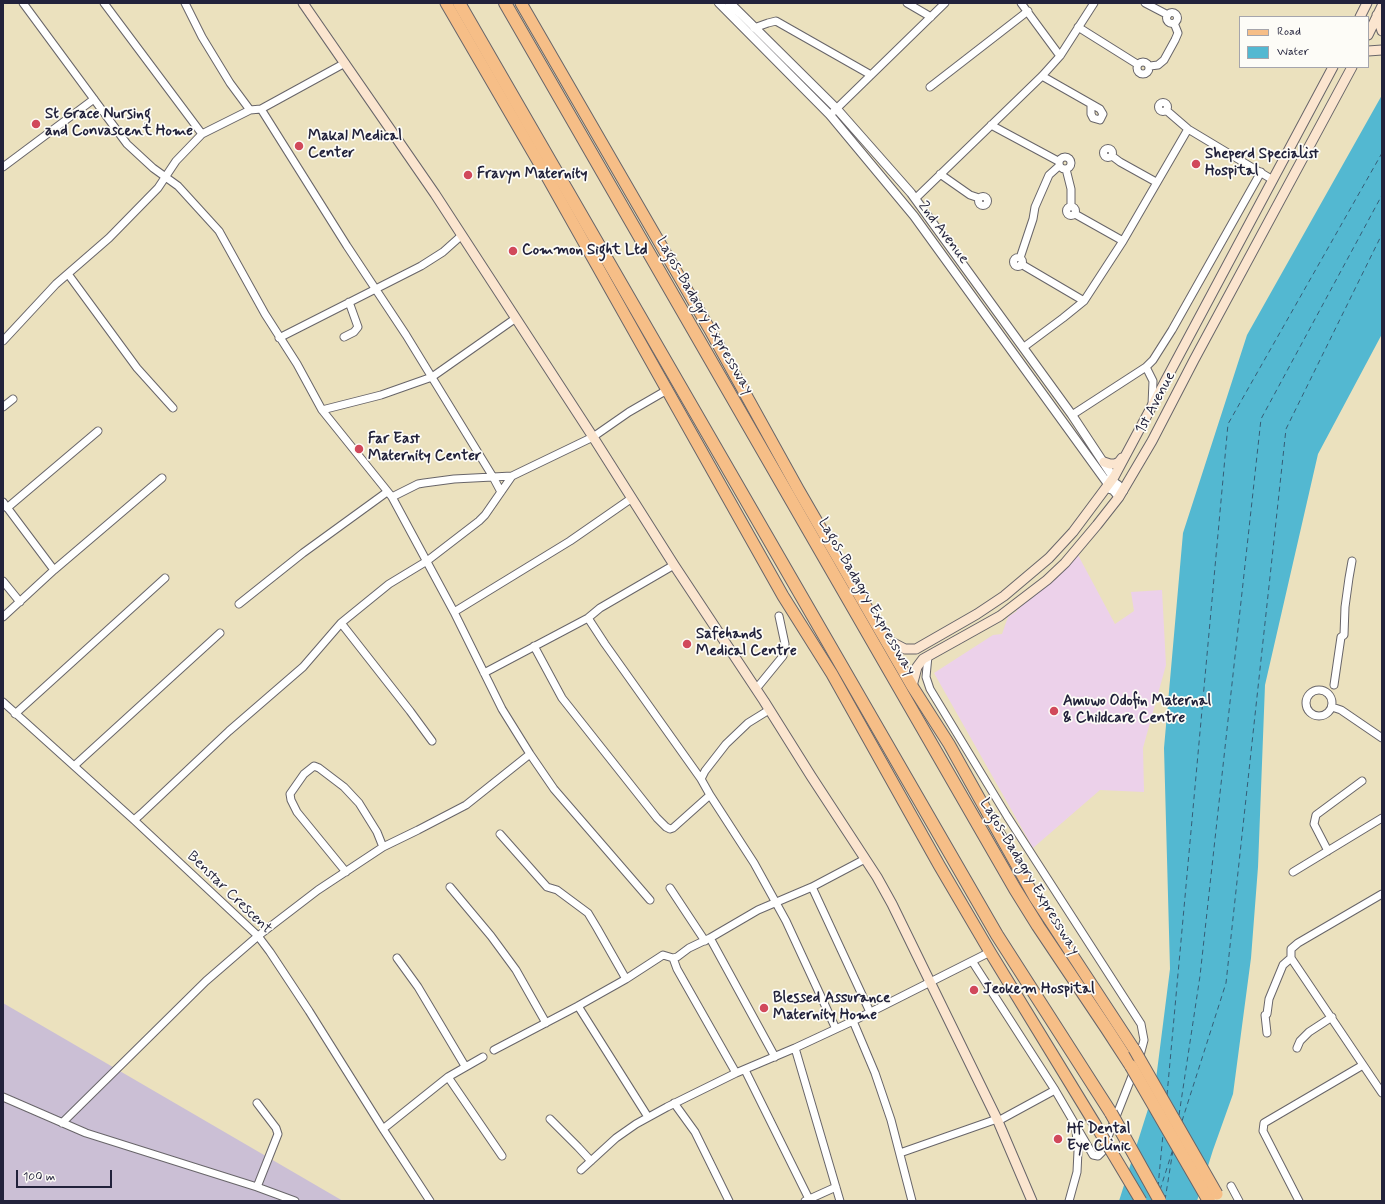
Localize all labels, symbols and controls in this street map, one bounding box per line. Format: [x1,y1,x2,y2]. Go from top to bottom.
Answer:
legend [1239,16,1369,68]
text: Road [1277,24,1301,40]
text: Water [1277,44,1309,60]
place label: St Grace Nursing and Convascent Home [45,106,193,141]
marker: St Grace Nursing and Convascent Home [30,118,42,130]
place label: Makal Medical Center [308,128,402,163]
marker: Makal Medical Center [293,140,305,152]
place label: Sheperd Specialist Hospital [1205,146,1319,181]
marker: Sheperd Specialist Hospital [1190,158,1202,170]
place label: Fravyn Maternity [477,166,588,184]
marker: Fravyn Maternity [462,169,474,181]
street label: 2nd Avenue [914,198,972,268]
street label: Lagos-Badagry Expressway [651,234,757,398]
place label: Common Sight Ltd [522,242,648,260]
marker: Common Sight Ltd [507,245,519,257]
street label: 1st Avenue [1132,369,1180,437]
place label: Far East Maternity Center [368,431,481,466]
marker: Far East Maternity Center [353,443,365,455]
street label: Lagos-Badagry Expressway [813,515,919,679]
place label: Safehands Medical Centre [696,626,797,661]
marker: Safehands Medical Centre [681,638,693,650]
place label: Amuwo Odofin Maternal & Childcare Centre [1063,693,1211,728]
marker: Amuwo Odofin Maternal & Childcare Centre [1048,705,1060,717]
street label: Lagos-Badagry Expressway [975,796,1083,958]
street label: Benstar Crescent [183,848,275,938]
place label: Jeokem Hospital [983,981,1095,999]
marker: Jeokem Hospital [968,984,980,996]
place label: Blessed Assurance Maternity Home [773,990,890,1025]
marker: Blessed Assurance Maternity Home [758,1002,770,1014]
place label: Hf Dental Eye Clinic [1067,1121,1131,1156]
marker: Hf Dental Eye Clinic [1052,1133,1064,1145]
scale bar [18,1162,114,1188]
text: 100 m [23,1169,55,1185]

